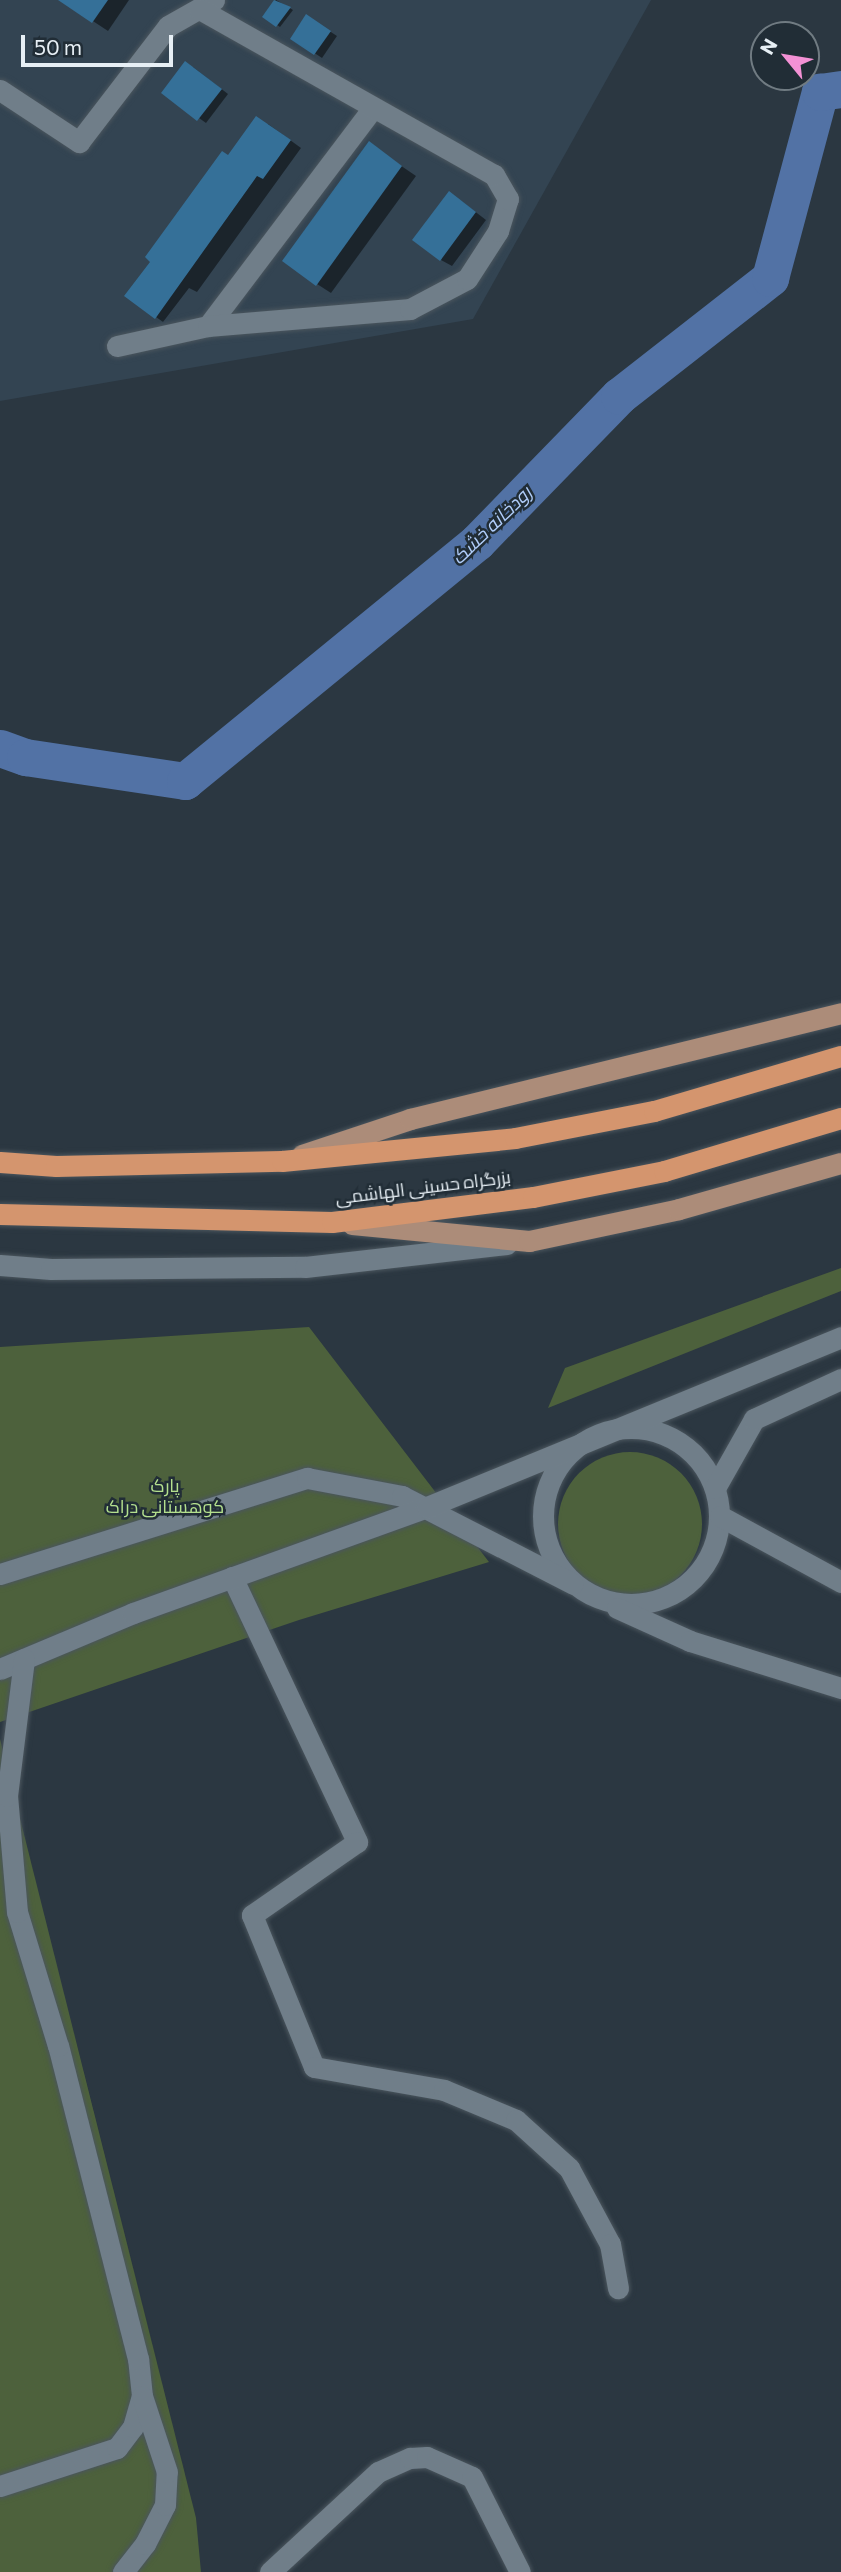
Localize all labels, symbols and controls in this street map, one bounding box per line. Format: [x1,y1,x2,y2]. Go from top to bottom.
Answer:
scale bar [24,21,177,65]
north arrow [750,21,820,91]
text: 50 m [34,34,82,59]
text: N [755,34,782,58]
water label: رودخانه خشک [446,481,536,569]
street label: بزرگراه حسینی الهاشمی [334,1166,512,1208]
park label: پارک کوهستانی دراک [106,1475,224,1518]

